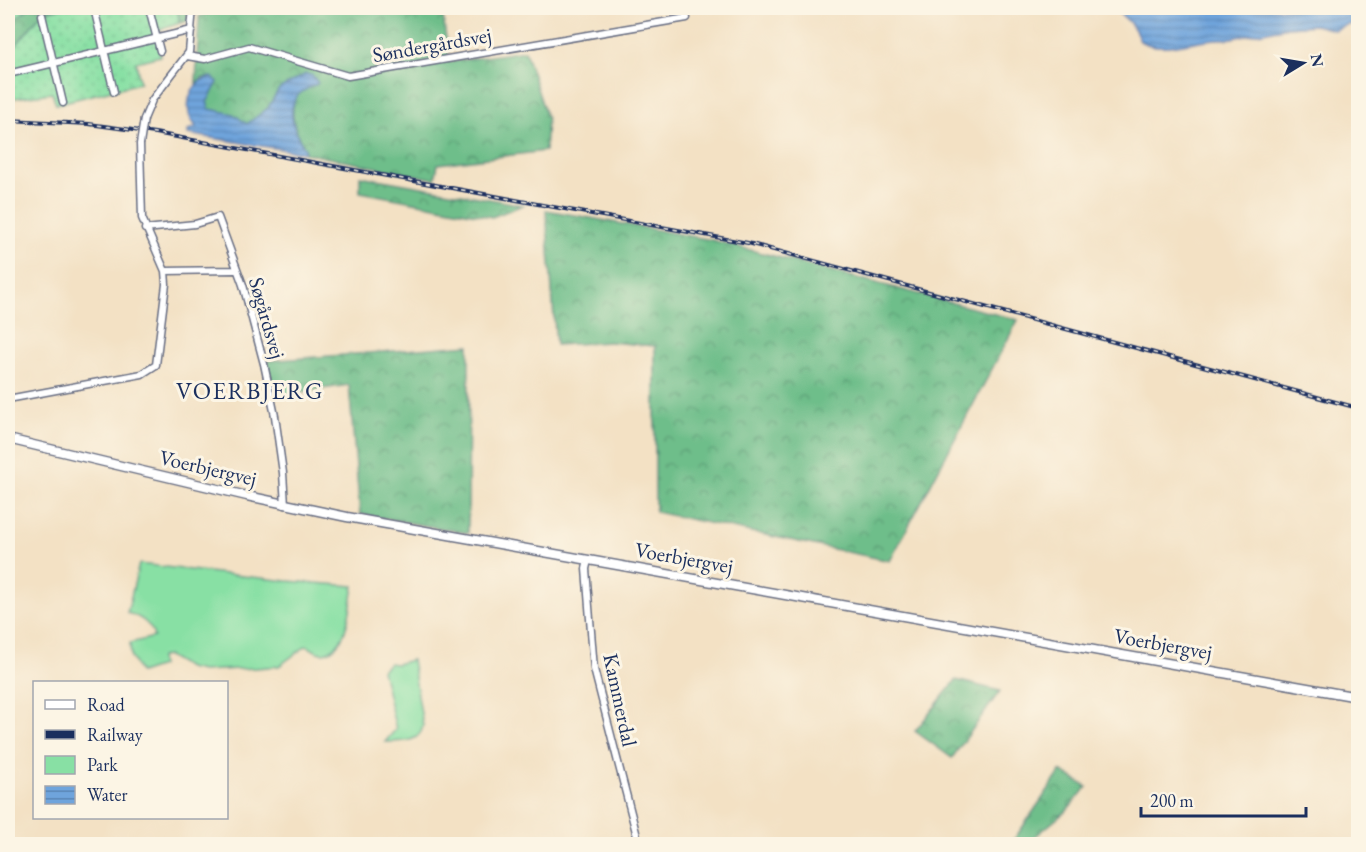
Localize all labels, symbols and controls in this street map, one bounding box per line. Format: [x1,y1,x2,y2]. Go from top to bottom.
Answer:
street label: Søndergårdsvej [370,21,494,68]
north arrow [1273,33,1333,93]
text: N [1306,52,1329,69]
street label: Søgårdsvej [243,274,292,362]
district label: VOERBJERG [176,375,324,406]
street label: Voerbjergvej [157,443,259,492]
street label: Voerbjergvej [633,536,735,579]
street label: Voerbjergvej [1112,622,1214,665]
street label: Kammerdal [597,651,644,749]
legend [33,681,228,819]
text: Road [87,693,126,716]
text: Railway [87,723,143,746]
text: Park [87,753,118,776]
scale bar [1141,780,1306,818]
text: Water [87,783,128,806]
text: 200 m [1150,789,1194,812]

